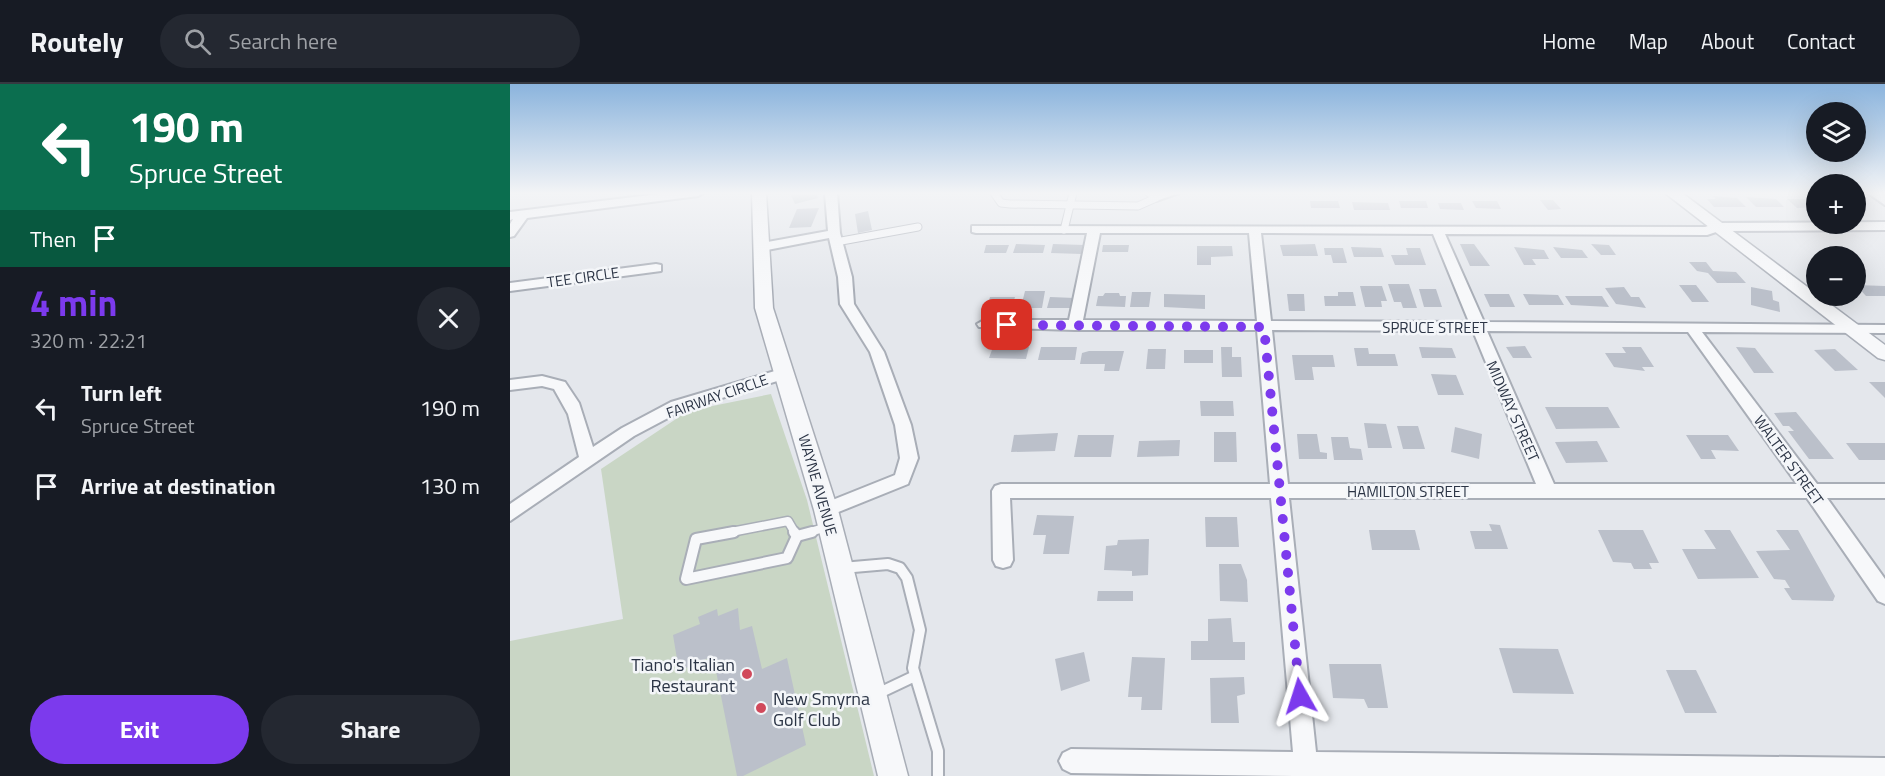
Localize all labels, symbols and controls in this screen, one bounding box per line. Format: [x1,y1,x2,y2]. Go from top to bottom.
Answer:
search box [160,14,580,68]
text: Routely [30,20,124,63]
text: Search here [229,24,338,58]
icon: search [181,25,214,58]
text: Home [1542,25,1596,57]
text: Map [1629,25,1668,57]
text: About [1701,25,1754,57]
text: Contact [1787,25,1855,57]
text: 190 m [129,94,244,158]
map controls [1806,102,1866,306]
button: layers [1806,102,1866,162]
icon: left [30,108,108,186]
text: Spruce Street [129,152,282,193]
button: + [1806,174,1866,234]
text: Then [30,222,76,256]
icon: arrive [88,222,121,255]
button: − [1806,246,1866,306]
street label: TEE CIRCLE [545,261,621,293]
text: 4 min [30,275,117,330]
button: close [417,287,480,350]
pin [981,299,1032,350]
icon: arrive [990,308,1023,341]
street label: SPRUCE STREET [1382,316,1488,339]
text: 320 m · 22:21 [30,325,147,356]
street label: MIDWAY STREET [1480,357,1546,465]
street label: FAIRWAY CIRCLE [663,368,771,424]
text: Turn left [81,376,162,410]
text: 190 m [420,391,480,425]
icon: left [30,392,63,425]
text: Spruce Street [81,410,195,441]
street label: WALTER STREET [1749,410,1830,510]
street label: WAYNE AVENUE [793,432,843,538]
text: Arrive at destination [81,469,276,503]
text: 130 m [420,469,480,503]
icon: arrive [30,470,63,503]
street label: HAMILTON STREET [1347,480,1469,503]
place label: Tiano's Italian Restaurant [631,651,736,699]
position arrow [1268,664,1332,728]
marker: Tiano's Italian Restaurant [740,667,754,681]
place label: New Smyrna Golf Club [773,685,870,733]
button: Exit [30,695,249,764]
button: Share [261,695,480,764]
marker: New Smyrna Golf Club [754,701,768,715]

